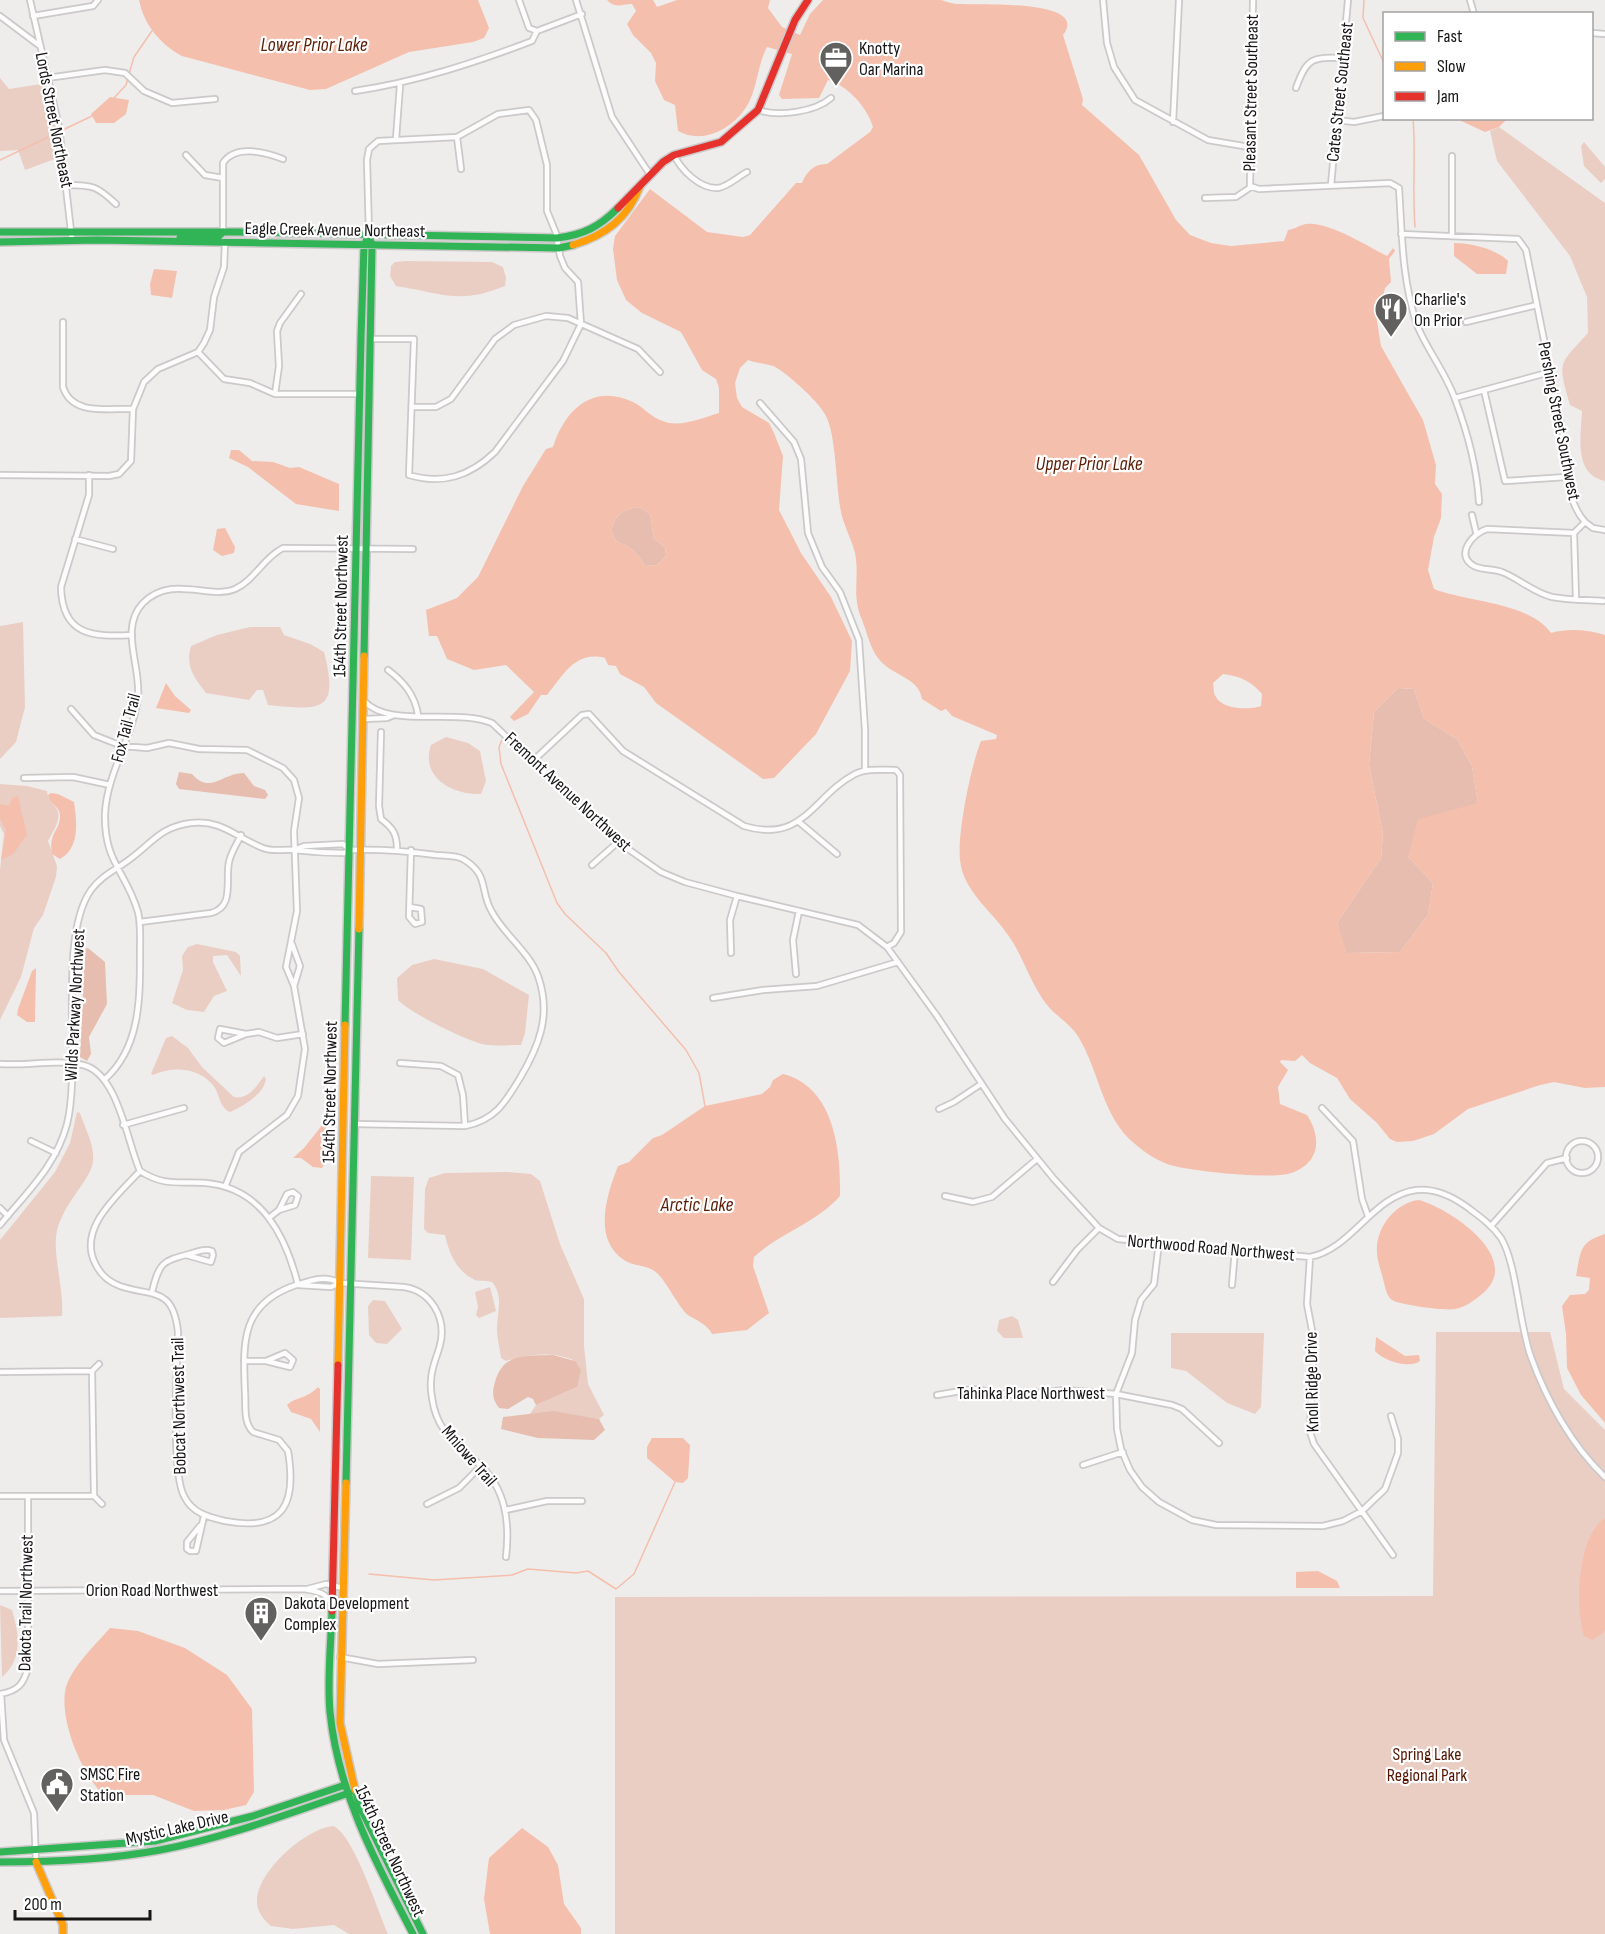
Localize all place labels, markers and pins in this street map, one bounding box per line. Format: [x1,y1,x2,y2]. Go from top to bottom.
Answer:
place label: Knotty Oar Marina [859,38,924,80]
office icon: Knotty Oar Marina [818,40,854,87]
place label: Charlie's On Prior [1414,289,1466,331]
restaurant icon: Charlie's On Prior [1373,291,1409,338]
place label: Dakota Development Complex [284,1593,410,1635]
building icon: Dakota Development Complex [243,1595,279,1642]
place label: SMSC Fire Station [80,1764,140,1806]
public building icon: SMSC Fire Station [39,1766,75,1813]

